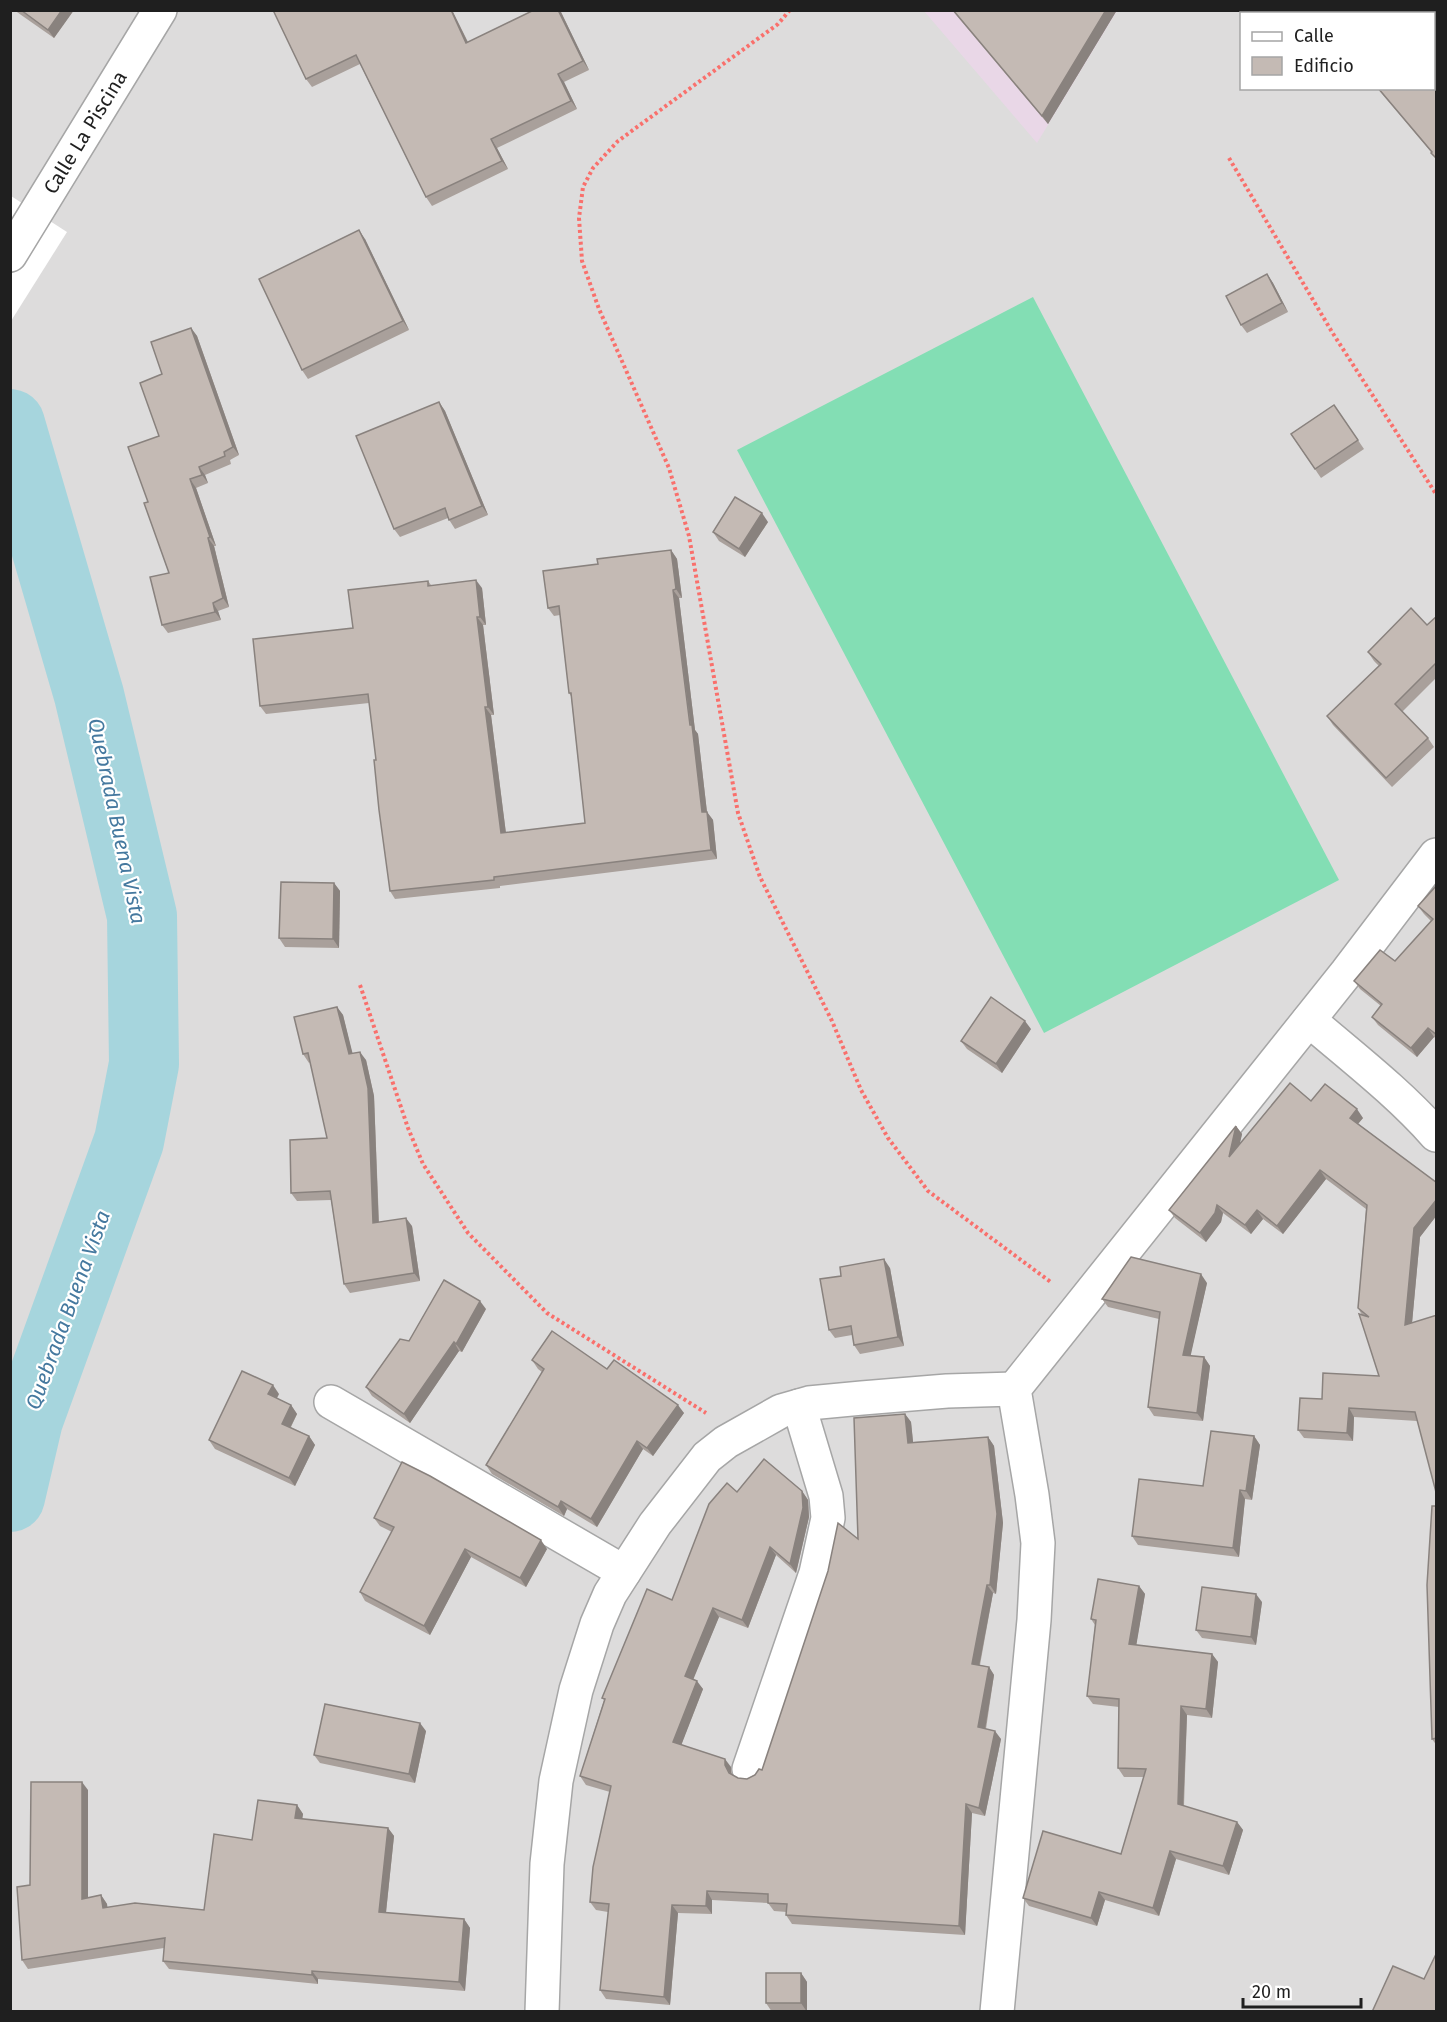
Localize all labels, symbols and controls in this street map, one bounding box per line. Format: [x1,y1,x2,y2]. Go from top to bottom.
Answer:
legend [1240,12,1435,90]
text: Calle [1294,25,1334,47]
text: Edificio [1294,55,1354,77]
street label: Calle La Piscina [38,66,132,198]
water label: Quebrada Buena Vista [82,716,152,926]
water label: Quebrada Buena Vista [20,1207,116,1413]
scale bar [1243,1971,1362,2009]
text: 20 m [1252,1981,1291,2003]

